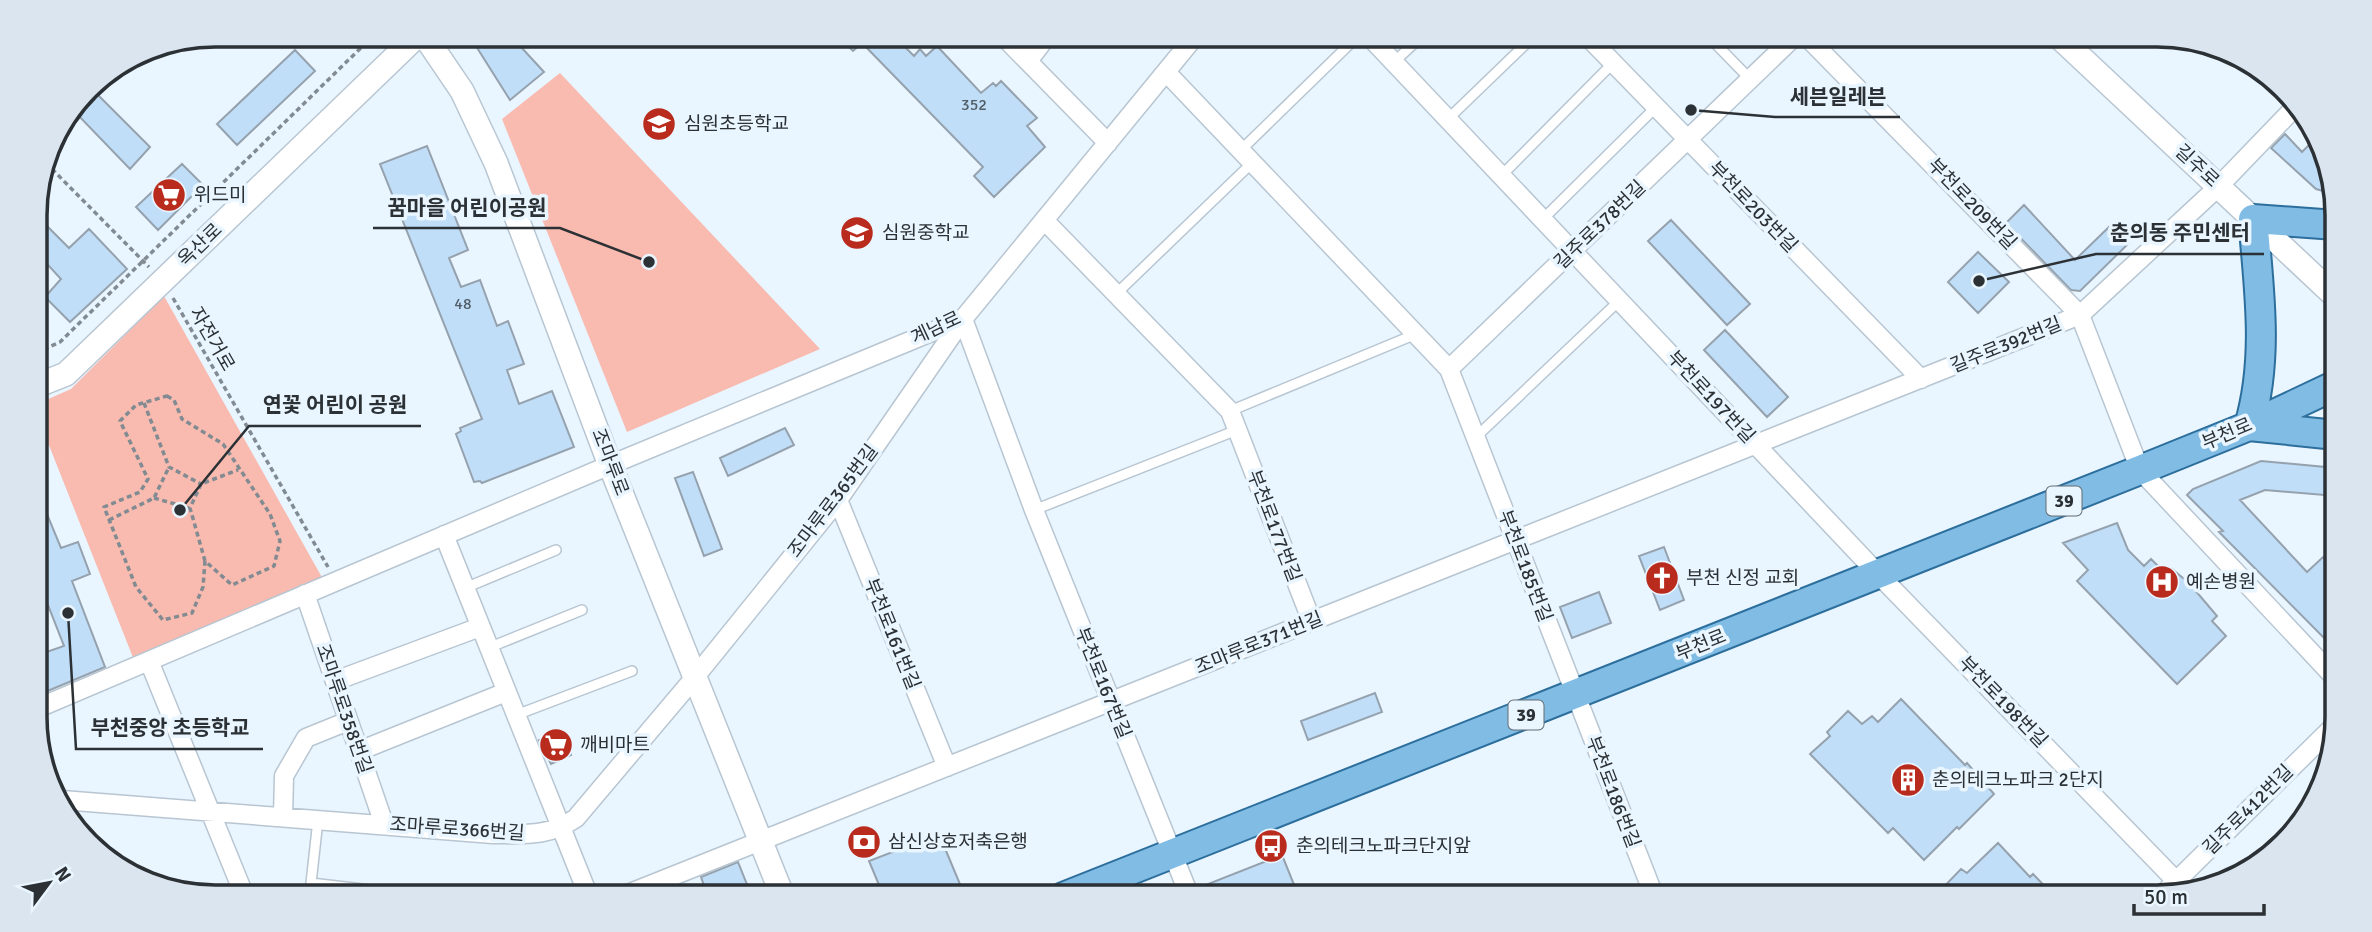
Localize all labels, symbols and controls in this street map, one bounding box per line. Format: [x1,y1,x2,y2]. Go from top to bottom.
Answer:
callout: 세븐일레븐 [1775,75,1900,117]
text: 세븐일레븐 [1790,84,1886,110]
house number: 352 [961,95,987,115]
school or university icon: 심원초등학교 [640,105,678,143]
place label: 심원초등학교 [684,112,789,136]
street label: 길주로 [2170,139,2224,193]
street label: 부천로209번길 [1922,153,2022,255]
street label: 부천로203번길 [1703,156,1803,258]
street label: 길주로378번길 [1549,175,1651,275]
supermarket icon: 위드미 [150,176,188,214]
place label: 위드미 [194,183,246,207]
callout: 꿈마을 어린이공원 [373,186,560,228]
text: 꿈마을 어린이공원 [387,195,547,221]
callout: 춘의동 주민센터 [2096,212,2264,254]
school or university icon: 심원중학교 [838,214,876,252]
street label: 옥산로 [173,218,227,272]
text: 춘의동 주민센터 [2110,220,2250,246]
place label: 심원중학교 [882,221,969,245]
house number: 48 [454,294,472,314]
street label: 자전거로 [184,303,240,375]
street label: 계남로 [907,306,965,350]
street label: 길주로392번길 [1947,312,2065,378]
street label: 부천로197번길 [1662,346,1760,448]
callout: 연꽃 어린이 공원 [249,384,421,426]
text: 연꽃 어린이 공원 [263,392,407,418]
street label: 부천로 [2198,413,2256,455]
street label: 조마루로 [586,425,634,499]
street label: 조마루로365번길 [783,440,883,562]
street label: 부천로177번길 [1242,467,1306,585]
road number: 39 [2046,486,2082,516]
street label: 부천로185번길 [1493,507,1557,625]
church icon: 부천 신정 교회 [1643,559,1681,597]
hospital icon: 예손병원 [2143,563,2181,601]
place label: 부천 신정 교회 [1686,566,1799,590]
place label: 예손병원 [2186,570,2256,594]
street label: 부천로161번길 [859,575,925,693]
street label: 조마루로371번길 [1192,606,1326,680]
street label: 부천로167번길 [1070,624,1136,742]
street label: 부천로 [1672,624,1730,666]
street label: 조마루로358번길 [311,641,377,777]
street label: 부천로198번길 [1953,651,2053,753]
road number: 39 [1508,700,1544,730]
callout: 부천중앙 초등학교 [76,707,263,749]
text: 부천중앙 초등학교 [90,715,250,741]
supermarket icon: 깨비마트 [537,726,575,764]
place label: 깨비마트 [580,733,650,757]
street label: 부천로186번길 [1581,733,1645,851]
street label: 길주로412번길 [2198,760,2298,860]
building icon: 춘의테크노파크 2단지 [1889,761,1927,799]
place label: 춘의테크노파크 2단지 [1932,768,2104,792]
street label: 조마루로366번길 [388,812,526,846]
bank icon: 삼신상호저축은행 [845,823,883,861]
bus stop icon: 춘의테크노파크단지앞 [1252,827,1290,865]
place label: 삼신상호저축은행 [888,830,1028,854]
place label: 춘의테크노파크단지앞 [1296,834,1471,858]
north arrow [14,848,84,918]
text: N [49,863,76,886]
scale bar [2134,872,2264,916]
text: 50 m [2144,884,2188,910]

